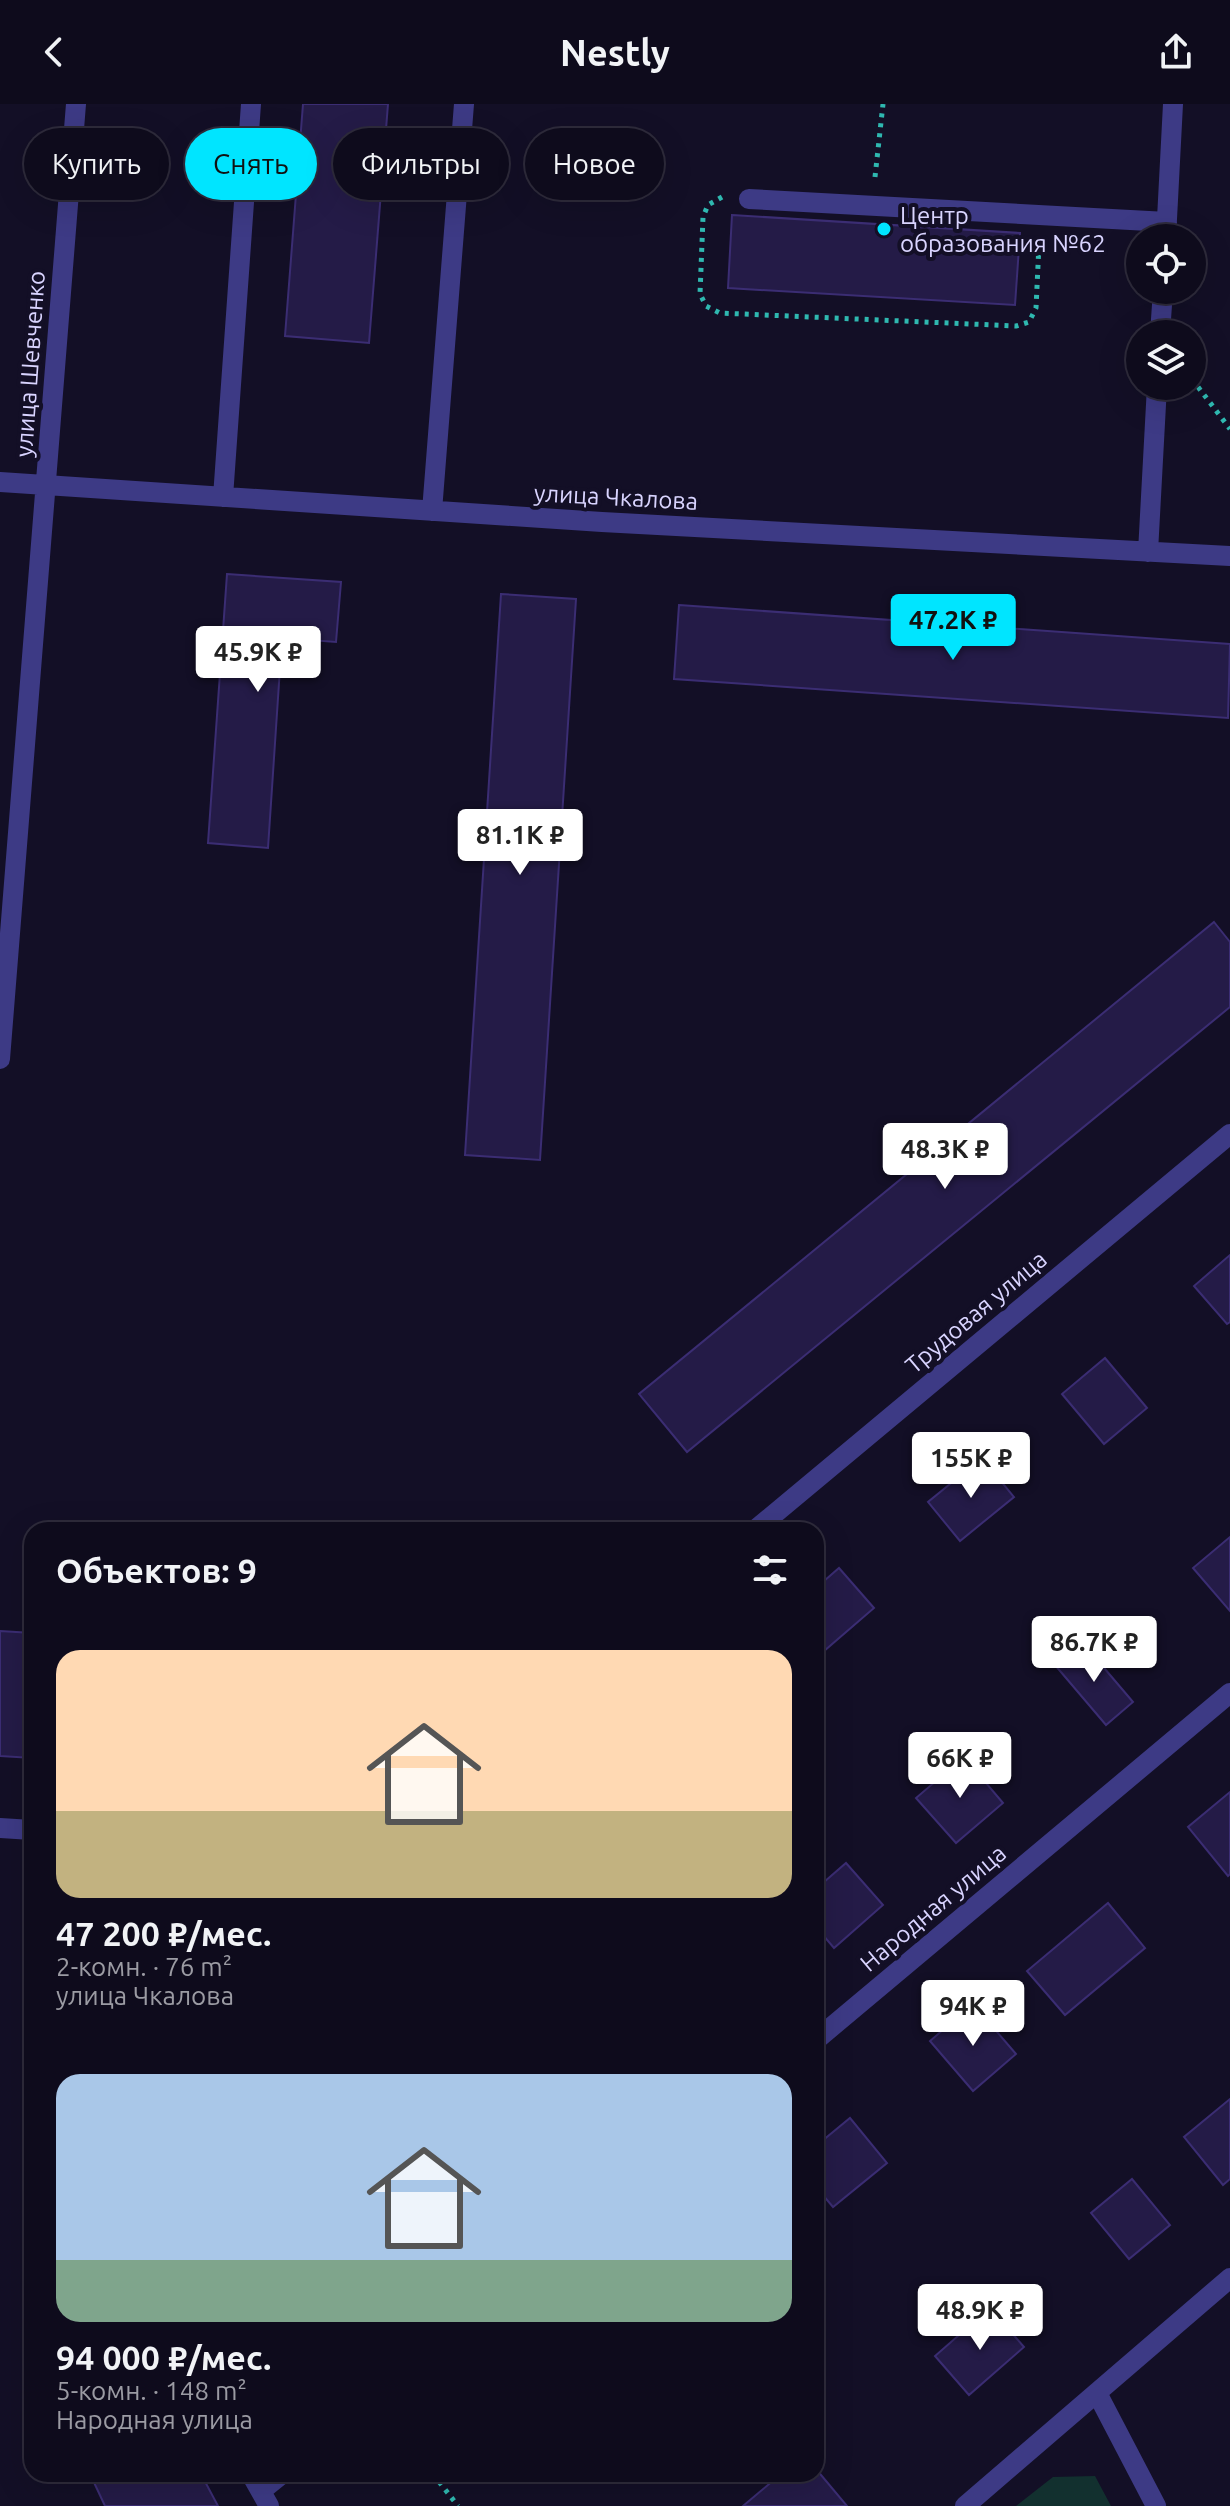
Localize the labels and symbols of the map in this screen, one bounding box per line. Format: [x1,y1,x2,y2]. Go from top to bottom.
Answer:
place label: Центр образования №62 [900,202,1106,257]
marker: Центр образования №62 [875,220,893,238]
street label: улица Шевченко [10,270,50,458]
street label: улица Чкалова [533,479,699,515]
pin: 47.2K ₽ [879,594,1027,662]
pin: 45.9K ₽ [184,626,332,694]
pin: 81.1K ₽ [446,809,594,877]
pin: 48.3K ₽ [871,1123,1019,1191]
street label: Трудовая улица [900,1245,1052,1379]
pin: 155K ₽ [906,1432,1036,1500]
pin: 86.7K ₽ [1020,1616,1168,1684]
pin: 66K ₽ [904,1732,1016,1800]
street label: Народная улица [855,1839,1011,1977]
pin: 94K ₽ [917,1980,1029,2048]
pin: 48.9K ₽ [906,2284,1054,2352]

